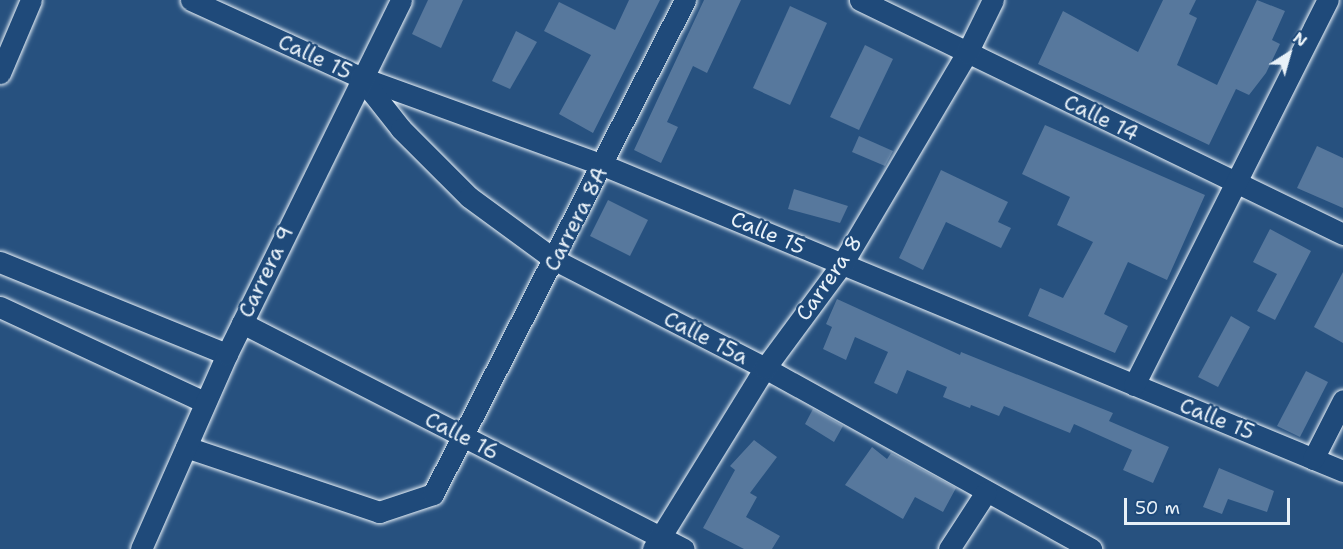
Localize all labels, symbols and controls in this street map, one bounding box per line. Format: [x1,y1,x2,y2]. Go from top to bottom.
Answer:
north arrow [1259,24,1319,84]
text: N [1289,27,1312,51]
street label: Calle 15 [274,29,356,85]
street label: Calle 14 [1060,89,1142,147]
street label: Carrera 8A [539,163,613,275]
street label: Calle 15 [727,206,809,260]
street label: Carrera 9 [233,222,299,322]
street label: Carrera 8 [790,230,868,326]
street label: Calle 15a [660,306,752,370]
street label: Calle 15 [1176,393,1258,445]
street label: Calle 16 [421,407,503,465]
scale bar [1127,486,1294,524]
text: 50 m [1135,496,1180,520]

